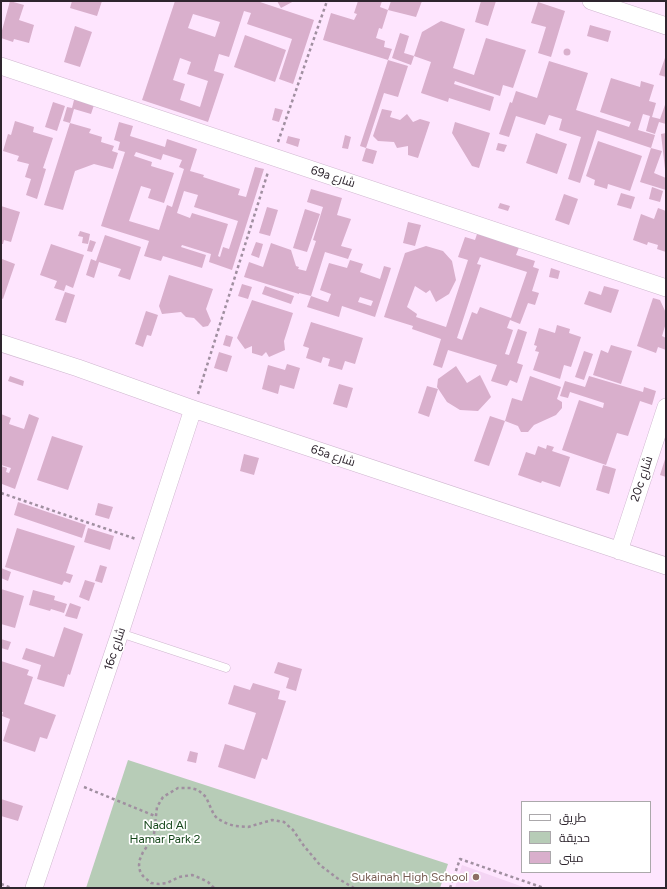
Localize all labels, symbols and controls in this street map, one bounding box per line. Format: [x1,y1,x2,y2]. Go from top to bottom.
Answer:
street label: 69a شارع [309,163,357,191]
street label: 65a شارع [309,442,357,470]
street label: 20c شارع [628,454,656,504]
street label: 16c شارع [101,626,129,672]
legend [521,801,651,873]
text: طريق [559,811,586,825]
park label: Nadd Al Hamar Park 2 [130,818,200,846]
text: حديقة [559,831,590,845]
text: مبنى [559,851,584,865]
place label: Sukainah High School [351,870,468,884]
marker: Sukainah High School [471,872,481,882]

